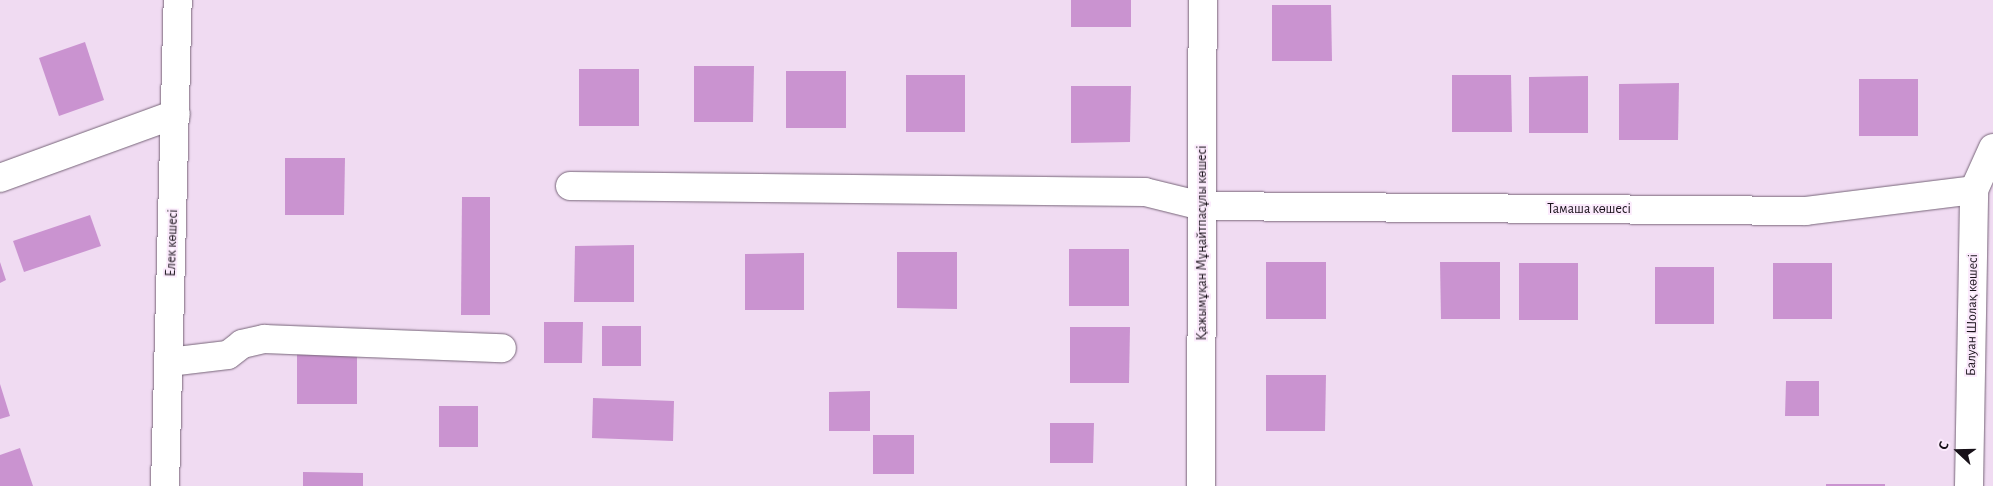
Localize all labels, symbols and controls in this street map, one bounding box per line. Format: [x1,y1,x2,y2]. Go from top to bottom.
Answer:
street label: Қажымұқан Мұңайтпасұлы көшесі [1194,145,1210,341]
street label: Тамаша көшесі [1547,201,1631,217]
street label: Елек көшесі [162,209,182,277]
street label: Балуан Шолақ көшесі [1963,254,1981,376]
north arrow [1933,426,1983,476]
text: С [1936,439,1952,452]

